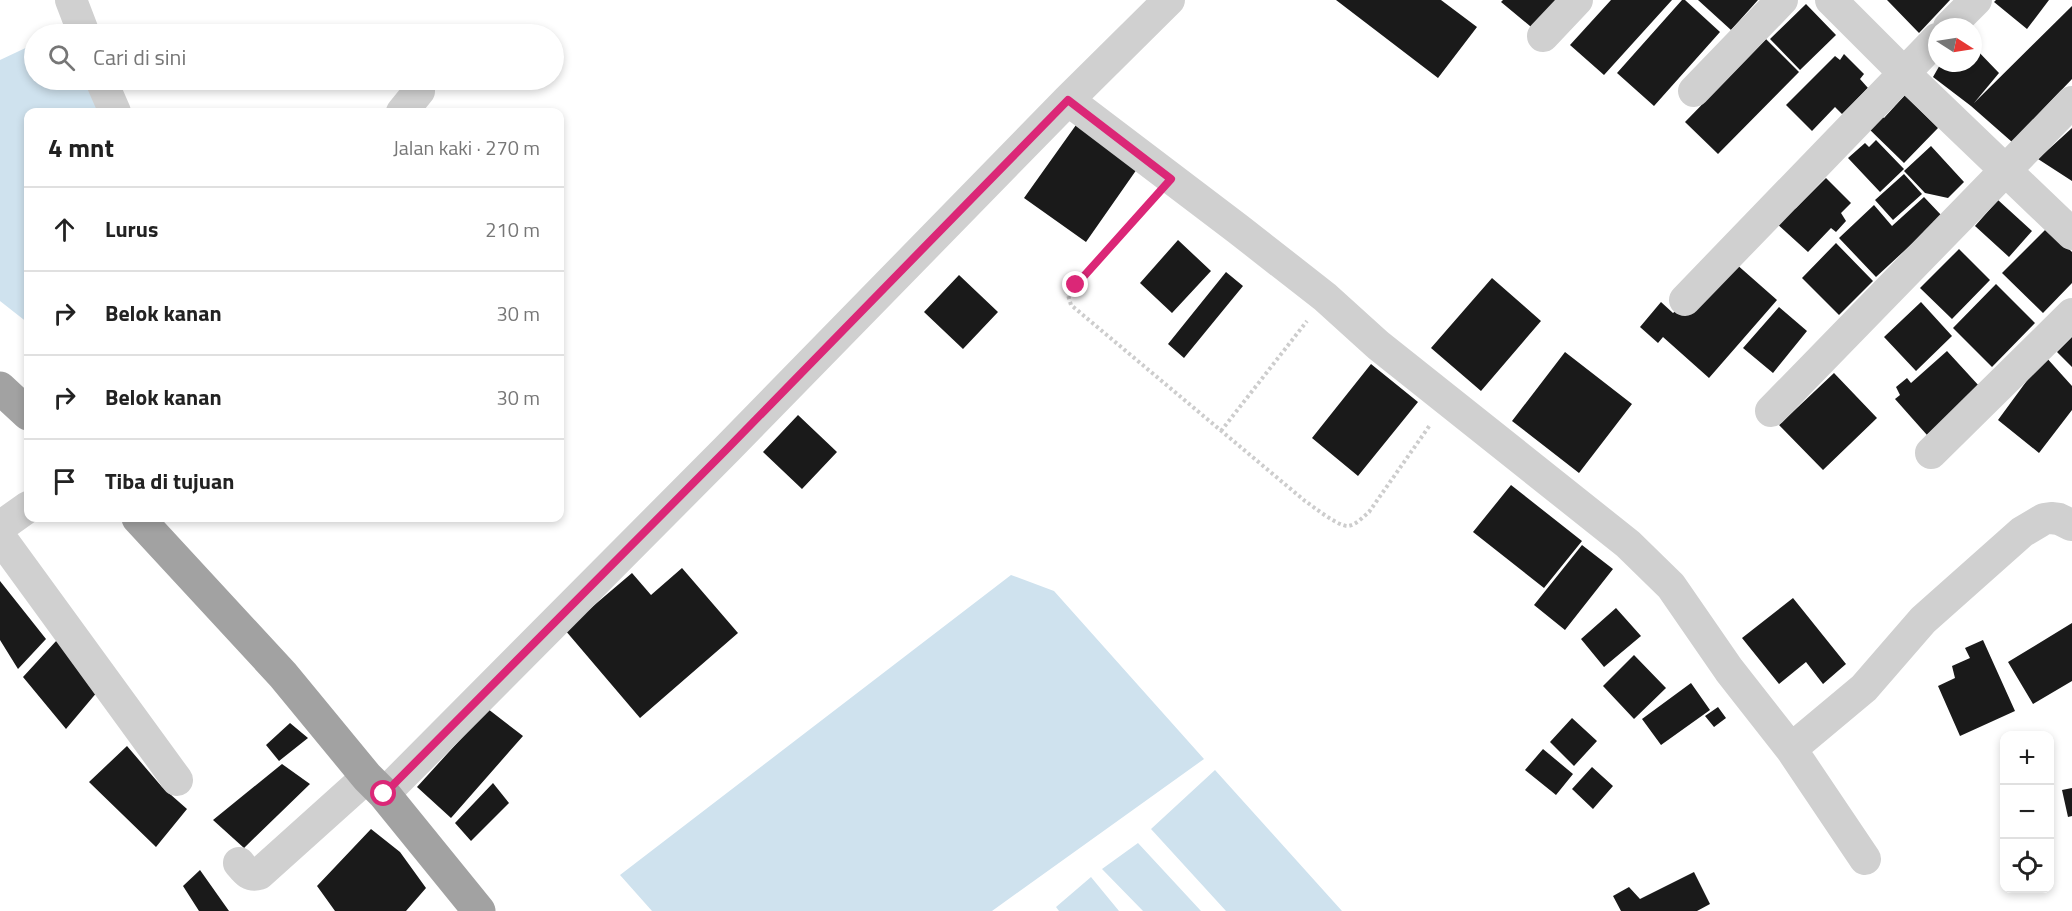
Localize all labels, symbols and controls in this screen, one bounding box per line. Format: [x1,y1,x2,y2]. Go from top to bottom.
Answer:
north arrow [1928,18,1982,72]
search box [24,24,564,90]
text: Cari di sini [93,40,186,74]
icon: search [45,41,78,74]
text: 4 mnt [48,128,114,167]
text: Jalan kaki · 270 m [393,132,540,163]
text: Lurus [105,212,158,246]
icon: ahead [48,213,81,246]
text: 210 m [485,214,540,245]
route end [1062,271,1088,297]
text: Belok kanan [105,296,222,330]
icon: right [48,297,81,330]
text: 30 m [496,298,540,329]
text: Belok kanan [105,380,222,414]
icon: right [48,381,81,414]
text: 30 m [496,382,540,413]
text: Tiba di tujuan [105,464,234,498]
icon: arrive [48,465,81,498]
map controls [2000,731,2054,893]
button: + [2000,731,2054,785]
route start [370,780,396,806]
button: − [2000,785,2054,839]
button: locate [2000,839,2054,893]

